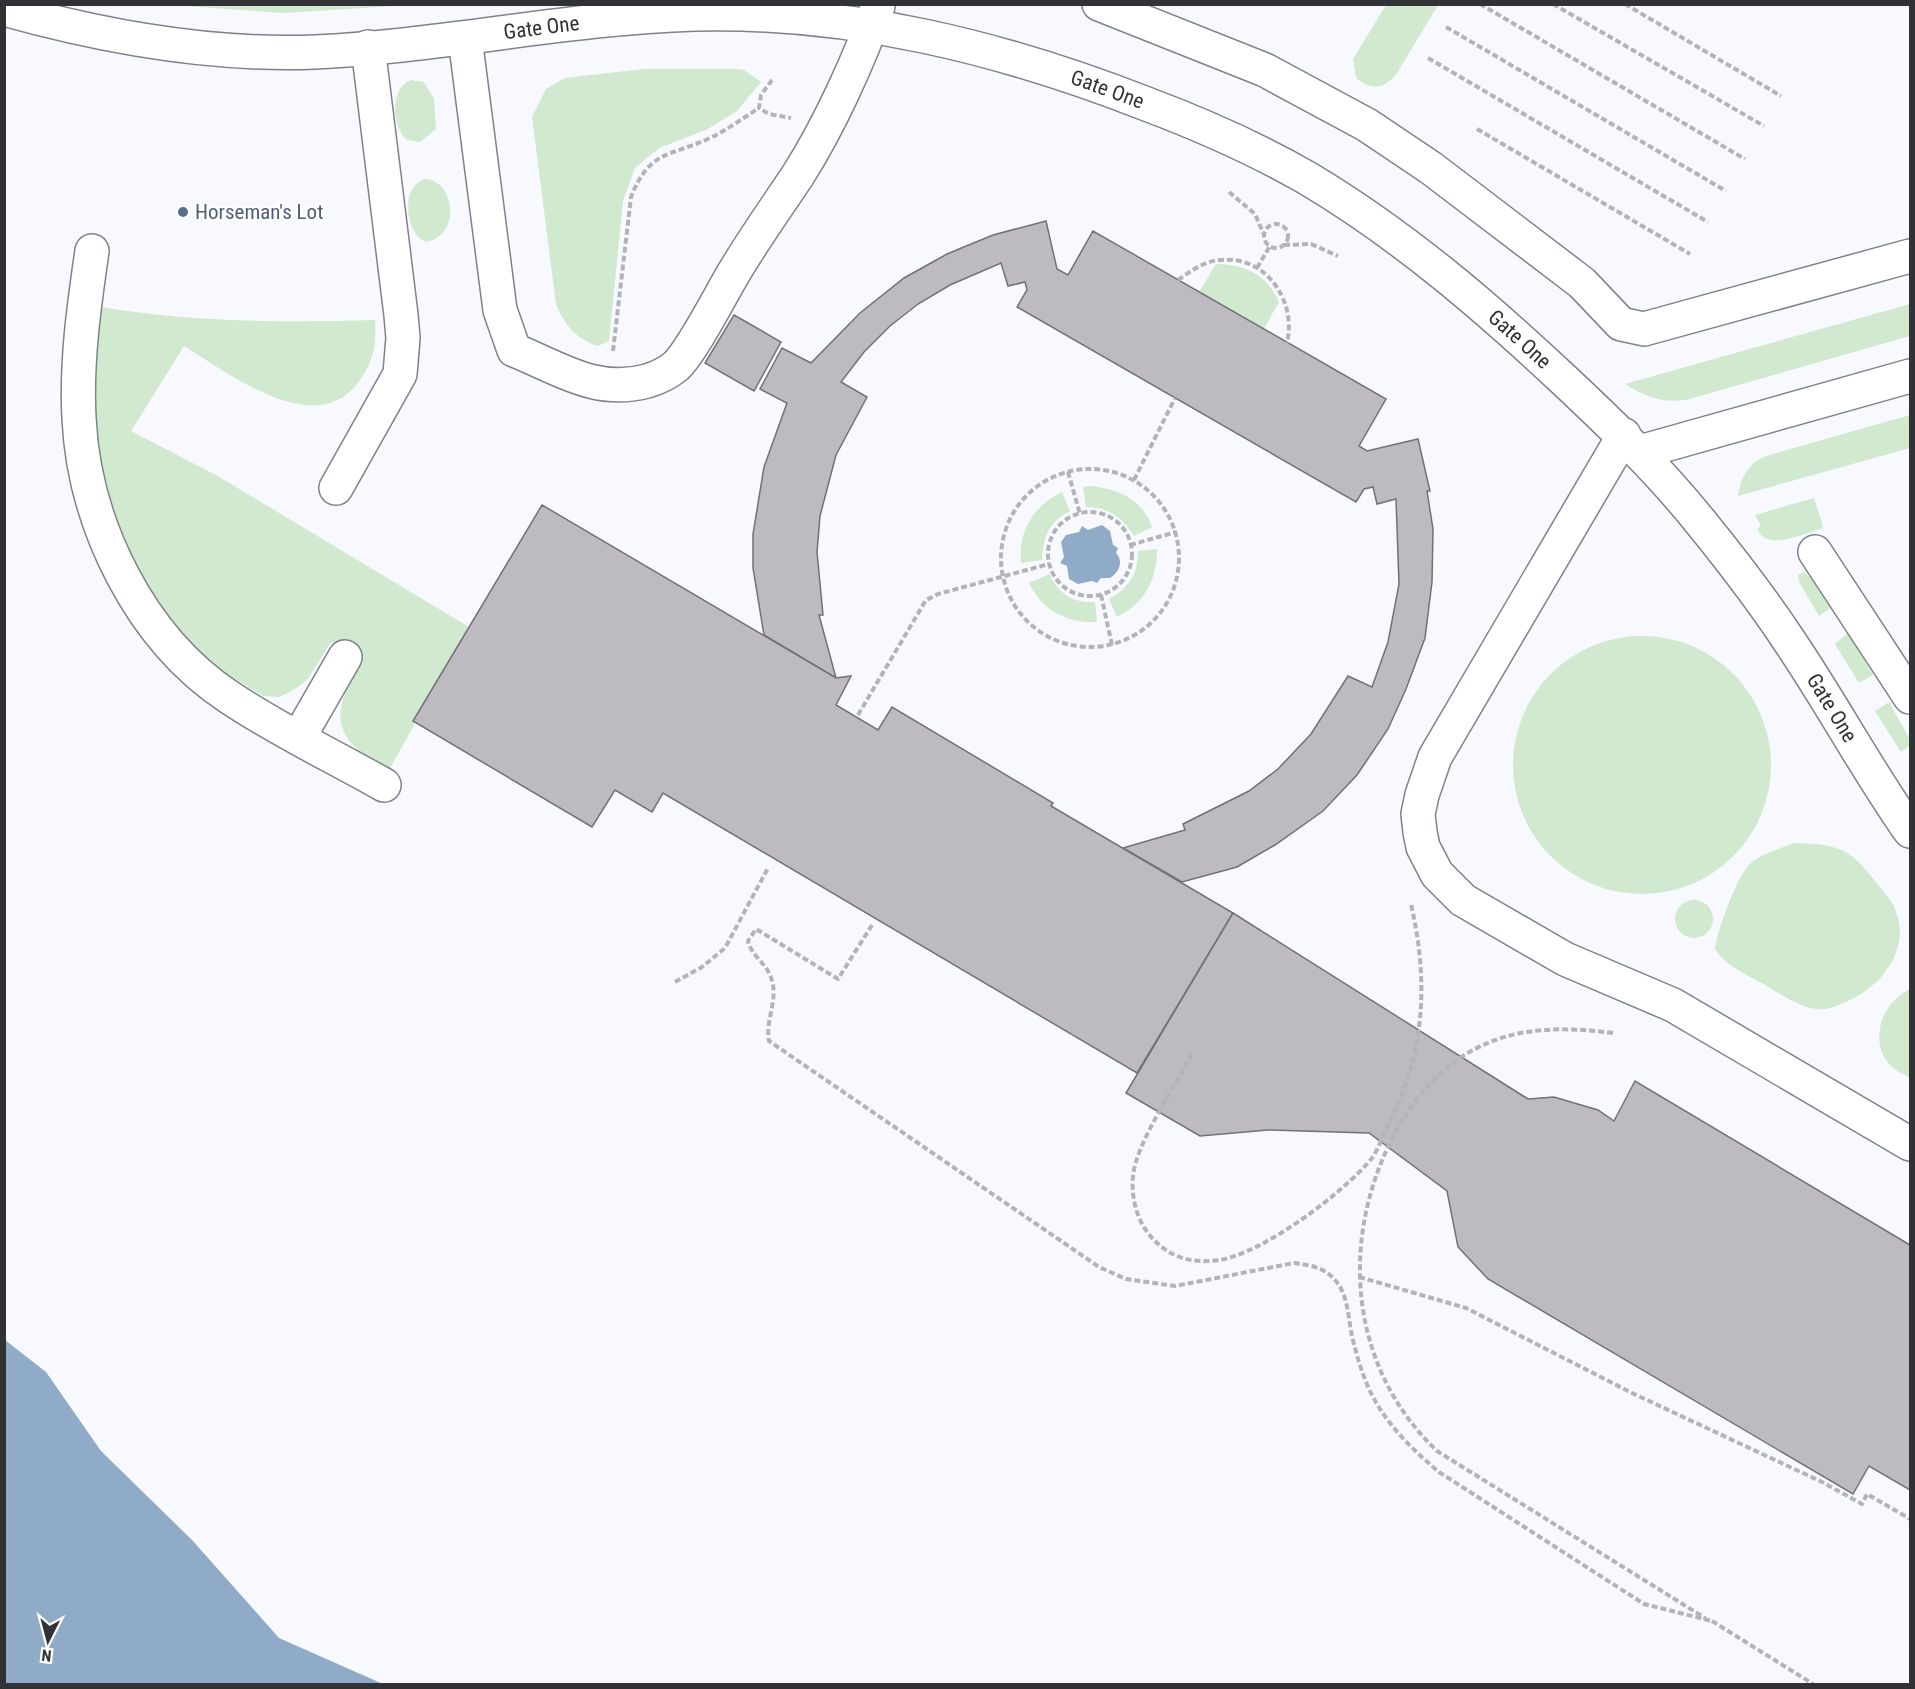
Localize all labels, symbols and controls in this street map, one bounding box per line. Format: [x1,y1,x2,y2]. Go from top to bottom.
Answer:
street label: Gate One [502,11,581,44]
street label: Gate One [1068,65,1148,114]
place label: Horseman's Lot [195,200,323,224]
marker: Horseman's Lot [176,205,190,219]
street label: Gate One [1483,305,1556,374]
street label: Gate One [1802,669,1862,747]
north arrow [18,1611,78,1671]
text: N [41,1645,52,1665]

